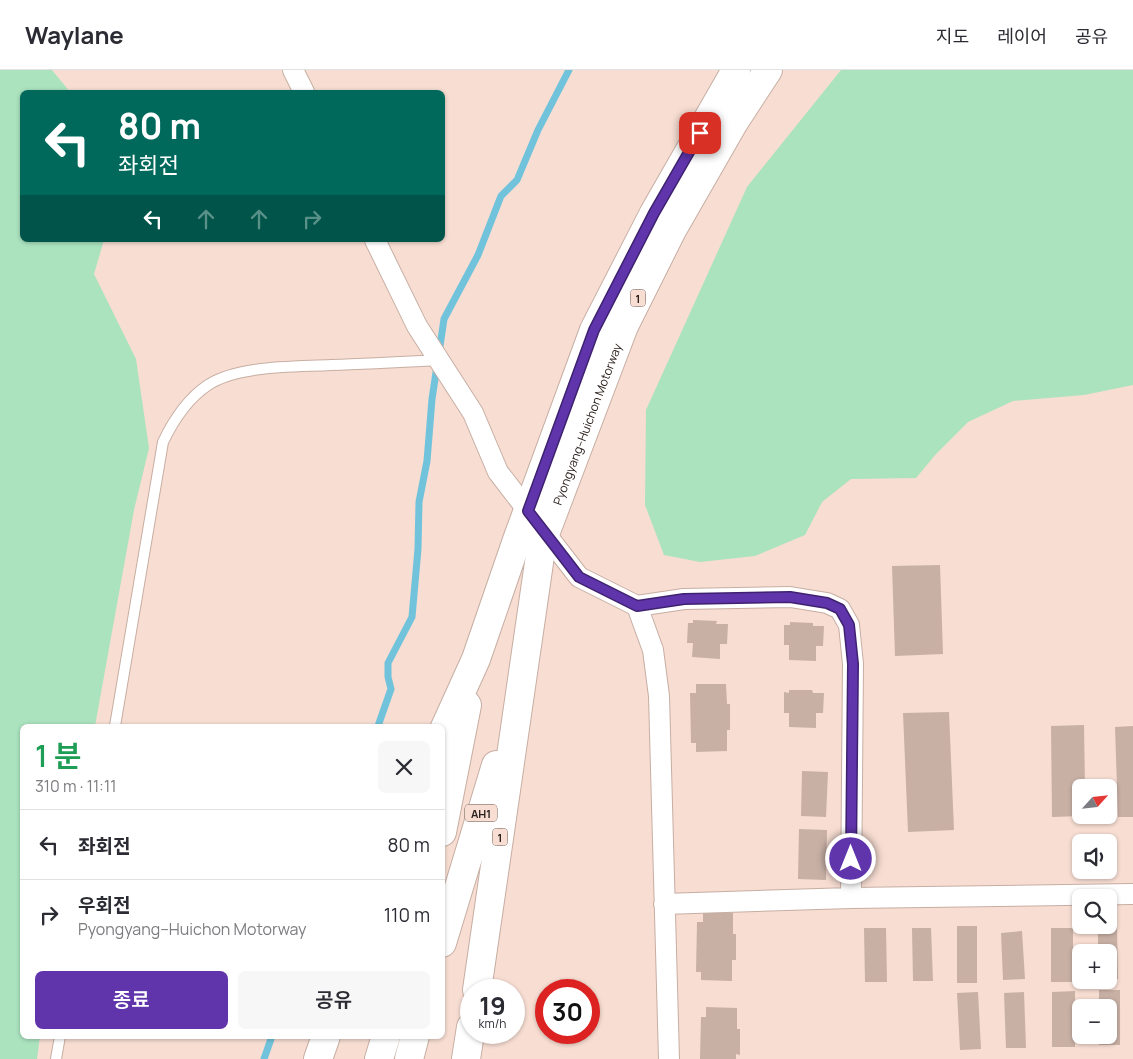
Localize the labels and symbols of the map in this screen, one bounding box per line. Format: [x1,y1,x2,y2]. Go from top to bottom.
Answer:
pin [679,112,721,154]
road number: 1 [630,290,646,307]
street label: Pyongyang–Huichon Motorway [548,340,625,507]
north arrow [1072,779,1118,824]
road number: AH1 [465,804,497,821]
road number: 1 [492,829,508,846]
position arrow [824,832,876,884]
speed limit sign: 30 [535,979,600,1044]

